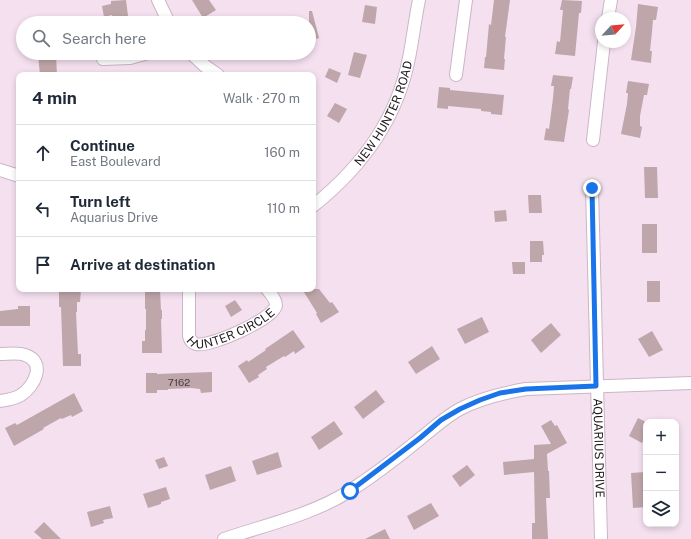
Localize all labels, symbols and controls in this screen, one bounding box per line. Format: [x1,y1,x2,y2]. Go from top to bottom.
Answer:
north arrow [595,12,631,48]
search box [16,16,316,60]
icon: search [30,27,52,49]
text: Search here [62,30,146,47]
street label: NEW HUNTER ROAD [352,60,415,169]
text: 4 min [32,88,77,108]
text: Walk · 270 m [223,91,300,106]
text: Continue [70,137,135,154]
icon: ahead [32,142,54,164]
text: 160 m [264,145,300,160]
text: East Boulevard [70,154,161,169]
route end [583,179,601,197]
text: Turn left [70,193,131,210]
icon: left [32,198,54,220]
text: 110 m [267,201,300,216]
text: Aquarius Drive [70,210,158,225]
icon: arrive [32,254,54,276]
text: Arrive at destination [70,256,215,273]
street label: HUNTER CIRCLE [184,306,278,352]
house number: 7162 [168,376,190,388]
street label: AQUARIUS DRIVE [590,398,607,498]
map controls [643,419,679,527]
button: + [643,419,679,455]
button: − [643,455,679,491]
route start [341,482,359,500]
button: layers [643,491,679,527]

